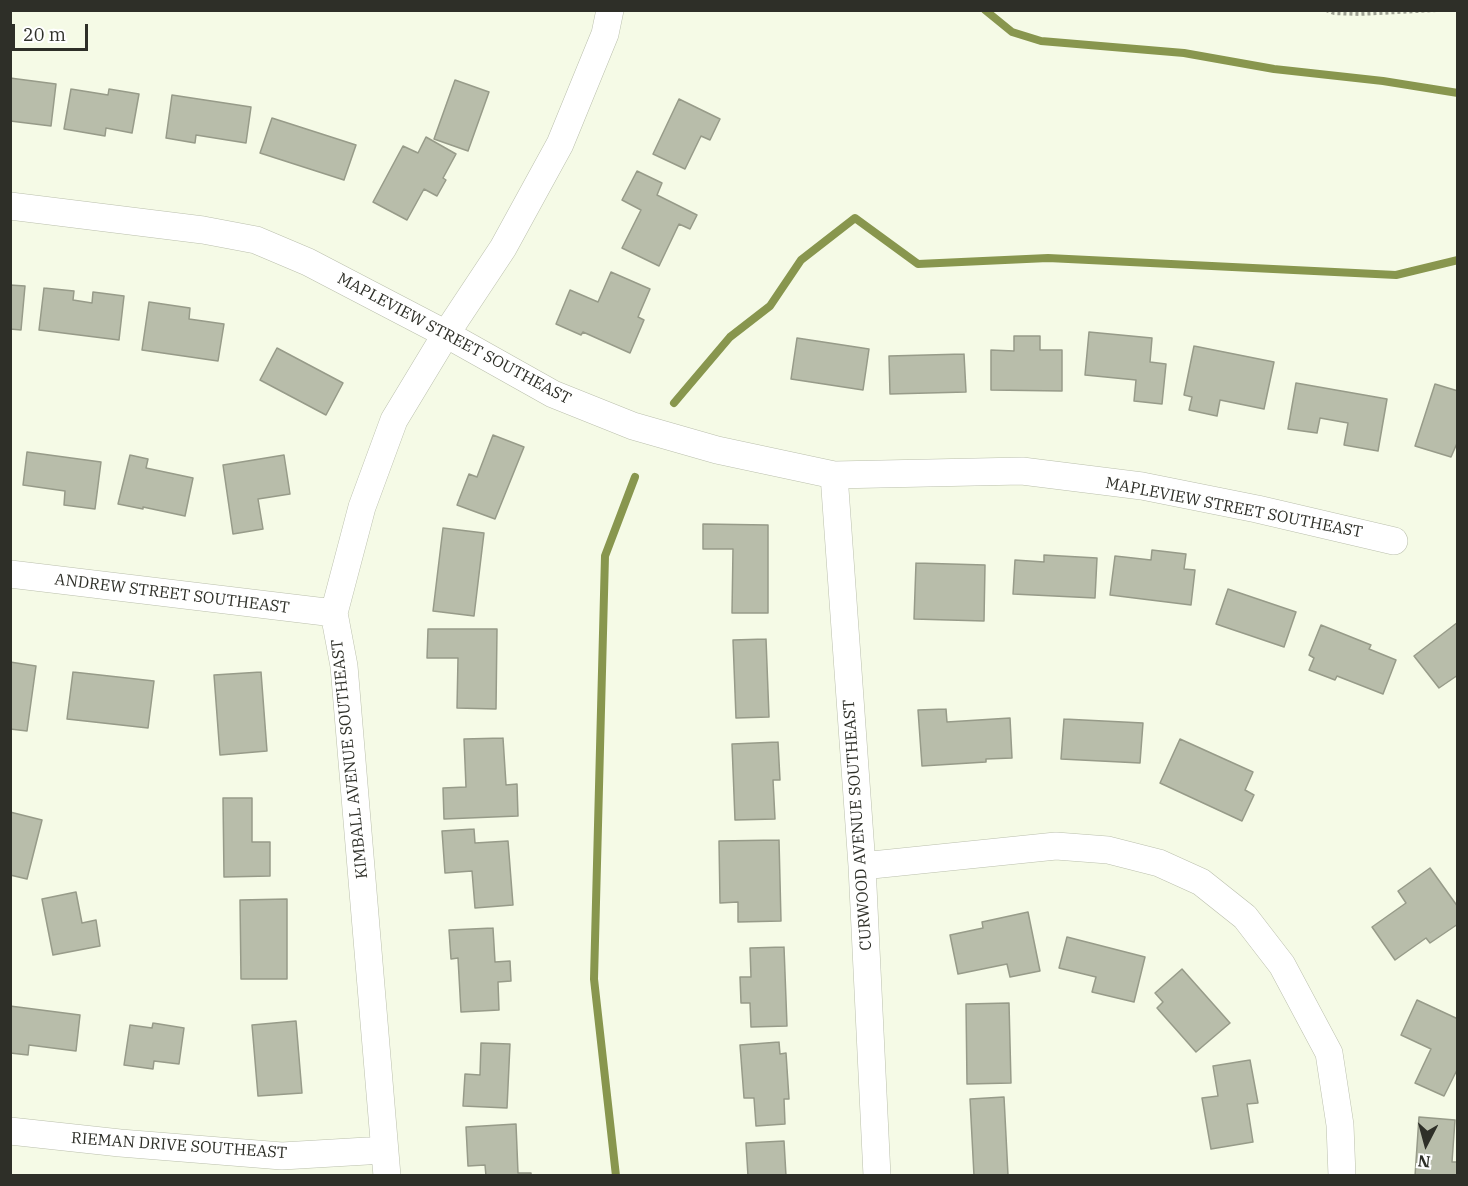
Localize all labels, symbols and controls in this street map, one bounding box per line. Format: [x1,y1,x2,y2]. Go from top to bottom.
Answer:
scale bar [15,12,92,50]
text: 20 m [23,23,66,46]
street label: MAPLEVIEW STREET SOUTHEAST [334,269,574,409]
street label: MAPLEVIEW STREET SOUTHEAST [1104,474,1364,542]
street label: ANDREW STREET SOUTHEAST [53,570,291,618]
street label: KIMBALL AVENUE SOUTHEAST [328,638,372,880]
street label: CURWOOD AVENUE SOUTHEAST [840,699,876,951]
north arrow [1396,1114,1456,1174]
street label: RIEMAN DRIVE SOUTHEAST [70,1129,288,1163]
text: N [1417,1151,1431,1173]

